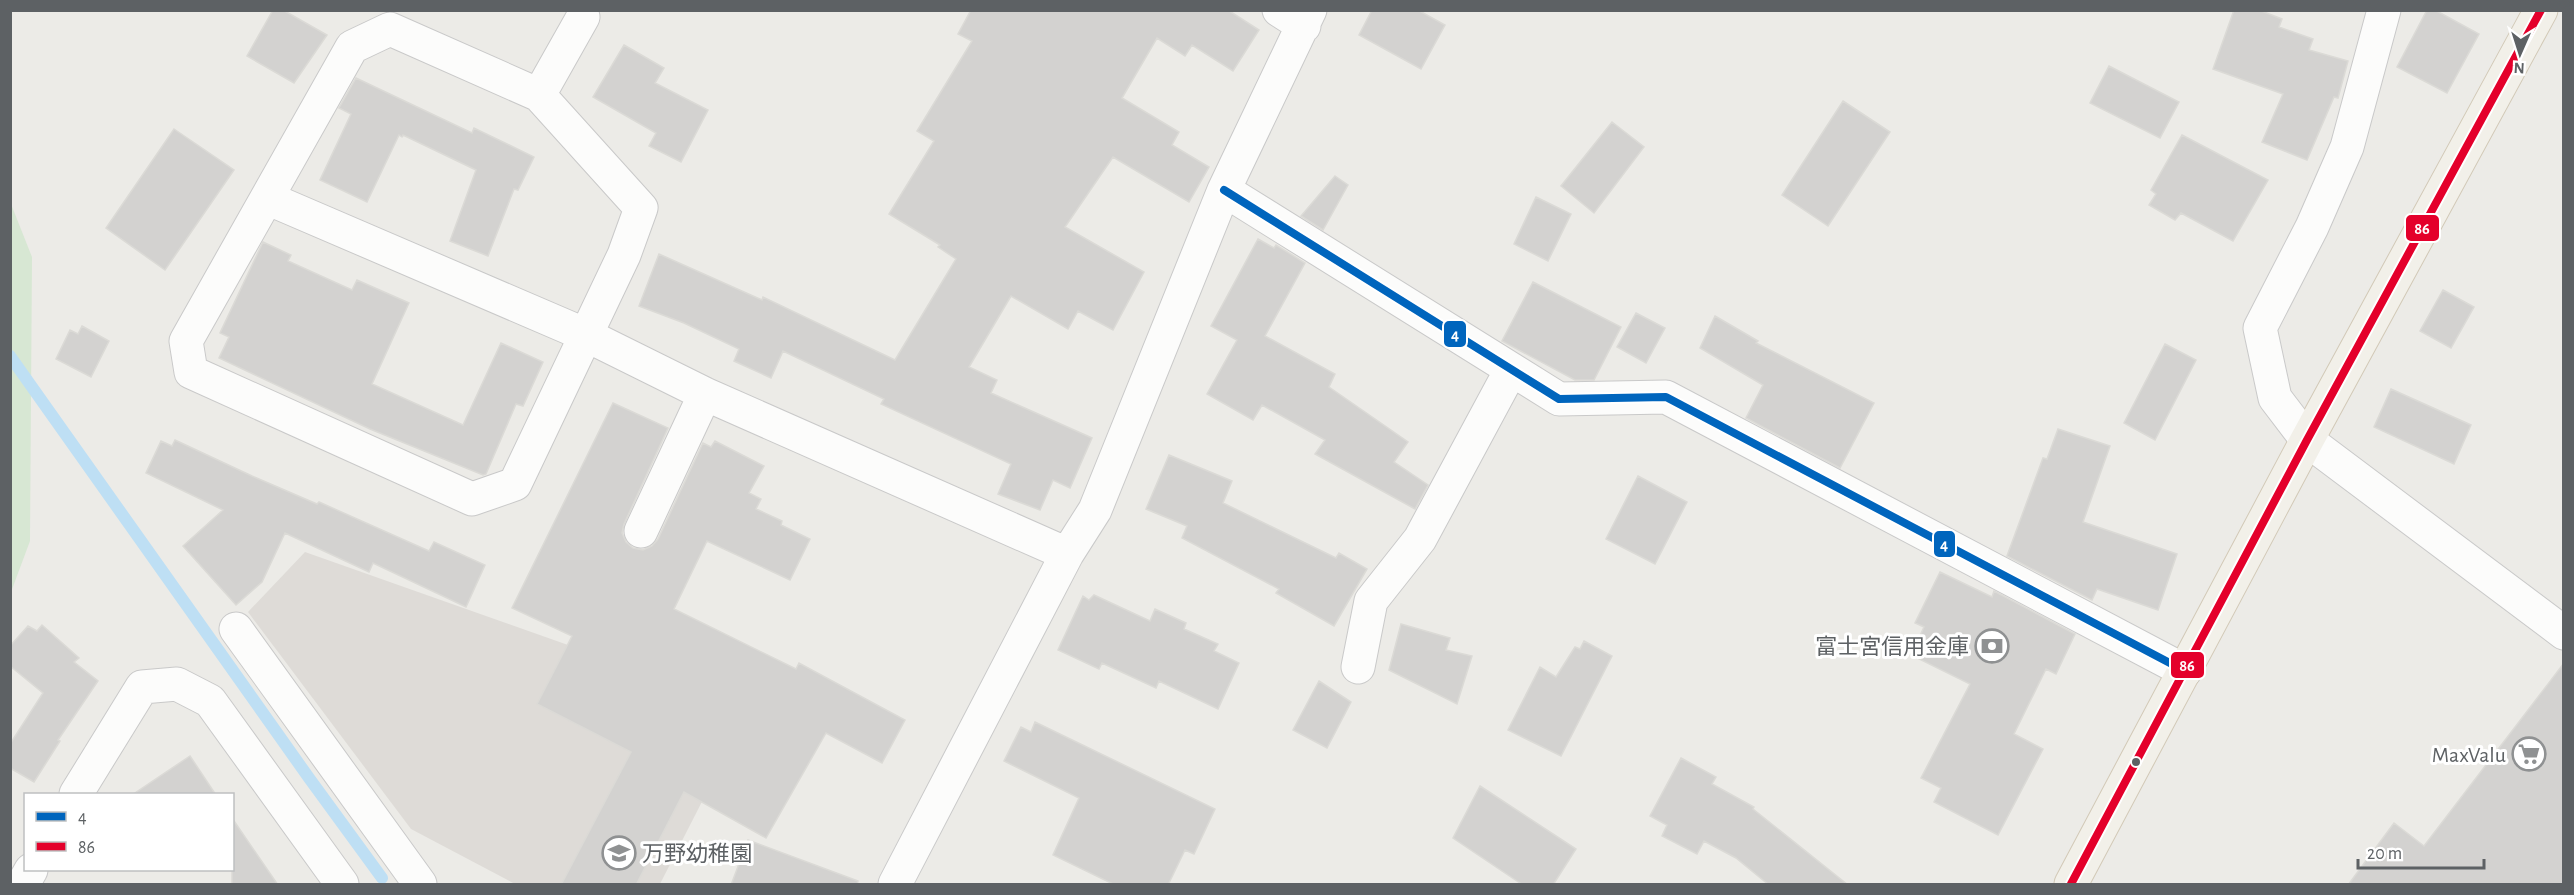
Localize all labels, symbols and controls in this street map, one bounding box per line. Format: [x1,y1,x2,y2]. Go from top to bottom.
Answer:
north arrow [2490,24,2550,84]
text: N [2513,60,2525,76]
line badge: 86 [2405,214,2440,242]
text: 86 [2414,221,2430,237]
line badge: 4 [1443,320,1467,348]
text: 4 [1451,327,1459,343]
line badge: 4 [1933,530,1956,558]
text: 4 [1940,537,1948,553]
bank icon: 富士宮信用金庫 [1974,628,2010,664]
place label: 富士宮信用金庫 [1815,635,1969,658]
line badge: 86 [2170,651,2205,679]
text: 86 [2179,658,2195,674]
supermarket icon: MaxValu [2511,736,2547,772]
place label: MaxValu [2432,744,2506,766]
unlabelled marker [2130,756,2142,768]
legend [24,793,234,871]
text: 4 [78,809,87,827]
scale bar [2358,832,2484,870]
school or university icon: 万野幼稚園 [601,835,637,871]
text: 86 [78,839,95,857]
place label: 万野幼稚園 [642,842,752,865]
text: 20 m [2367,845,2402,863]

